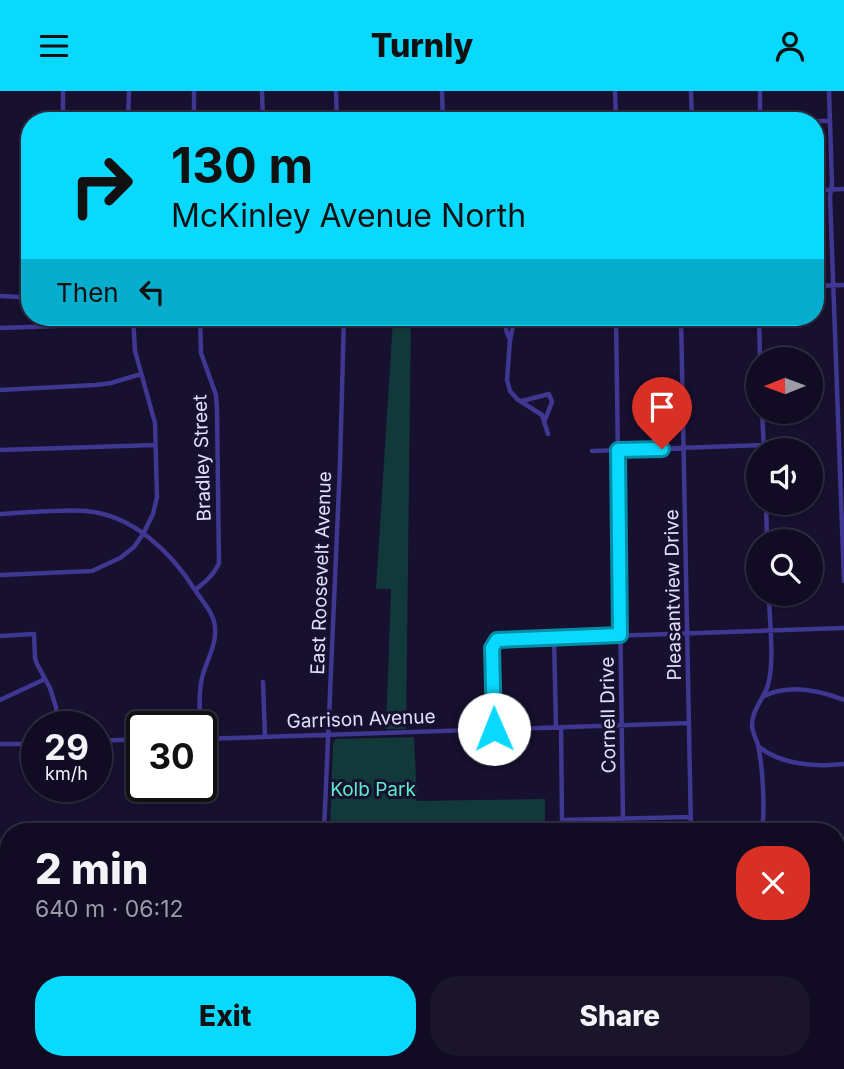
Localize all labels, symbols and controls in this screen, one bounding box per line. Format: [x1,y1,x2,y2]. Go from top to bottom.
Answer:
text: Turnly [371,26,473,65]
icon: menu [35,27,73,65]
icon: person [771,27,809,65]
text: 130 m [171,136,313,195]
icon: right [56,140,147,231]
text: McKinley Avenue North [171,196,526,235]
icon: left [133,273,171,311]
text: Then [56,277,119,308]
north arrow [746,347,822,423]
map controls [746,347,823,606]
pin [632,377,692,449]
icon: arrive [643,388,681,426]
street label: Bradley Street [188,394,216,522]
button: sound [746,438,823,515]
street label: East Roosevelt Avenue [306,471,336,675]
street label: Pleasantview Drive [660,509,686,681]
button: search [746,529,823,606]
street label: Cornell Drive [595,656,621,774]
position arrow [457,692,531,766]
street label: Garrison Avenue [286,705,436,733]
speed limit sign: 30 [126,711,217,802]
text: 29 [44,726,89,768]
text: km/h [45,763,88,784]
park label: Kolb Park [330,778,416,801]
text: 2 min [35,843,149,894]
button: close [736,846,810,920]
text: 640 m · 06:12 [35,895,184,923]
button: Exit [35,976,416,1056]
button: Share [430,976,810,1056]

